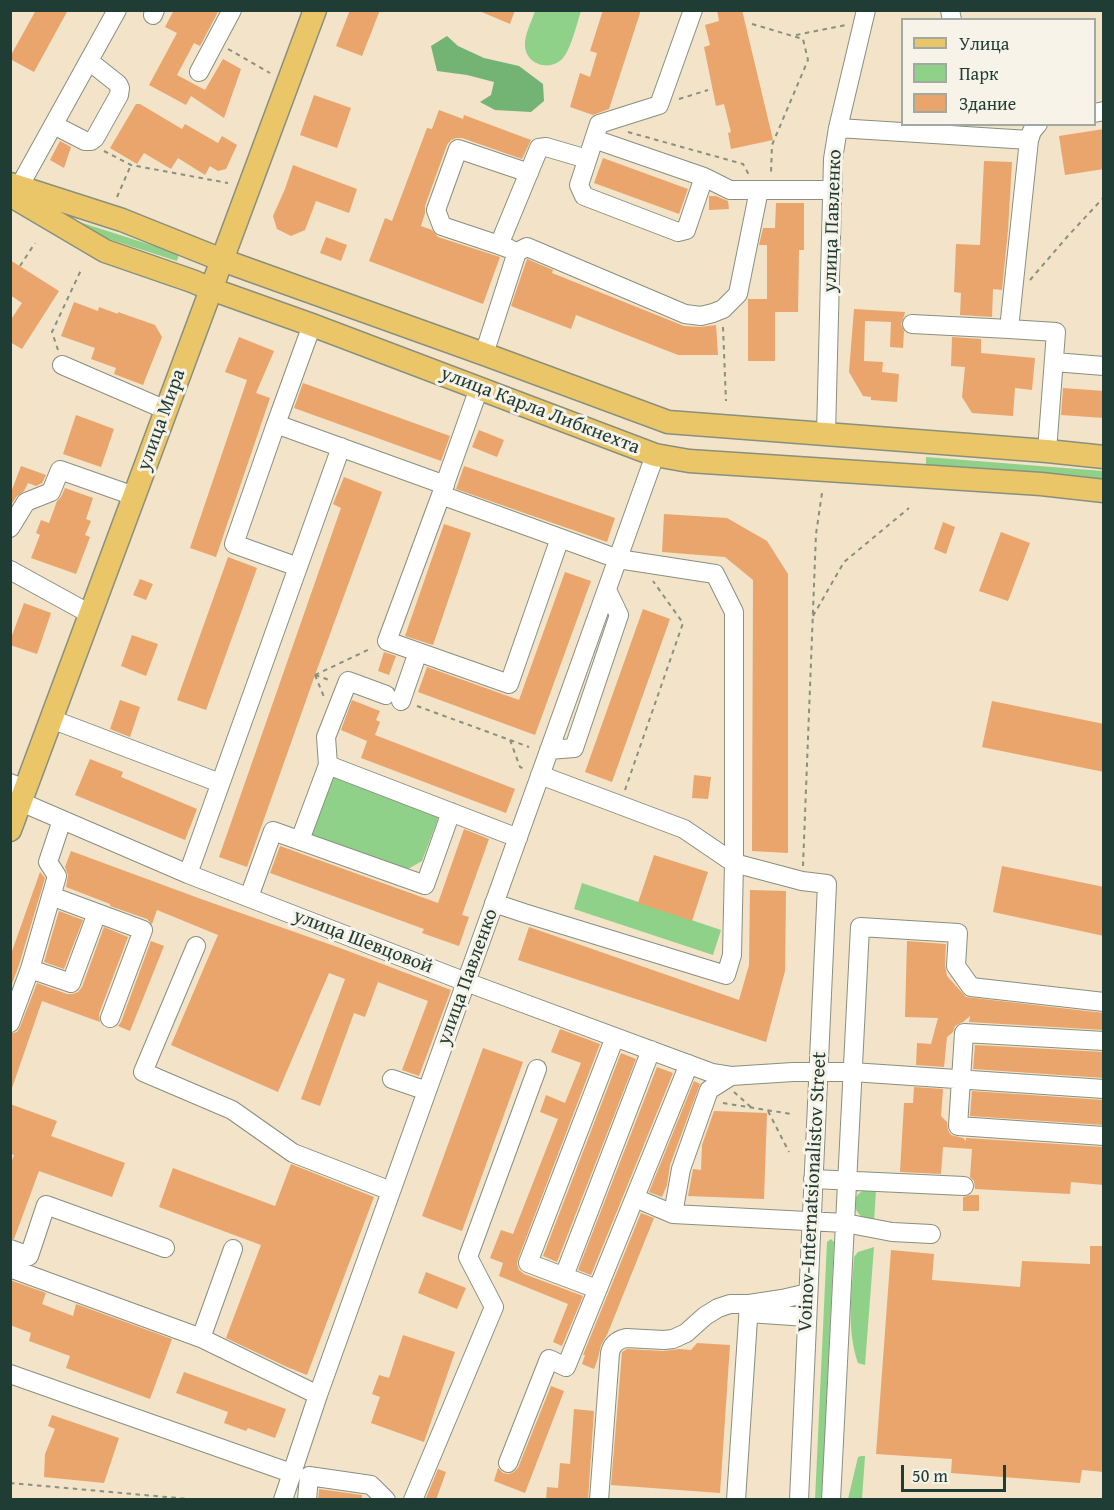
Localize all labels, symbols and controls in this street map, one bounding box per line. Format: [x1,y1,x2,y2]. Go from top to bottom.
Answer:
legend [901,18,1096,126]
text: Улица [959,30,1009,57]
text: Парк [959,60,998,87]
text: Здание [959,90,1016,117]
street label: улица Павленко [819,149,847,293]
street label: улица Карла Либкнехта [437,362,643,460]
street label: улица Мира [133,366,191,474]
street label: улица Шевцовой [290,904,436,980]
street label: улица Павленко [432,906,504,1048]
street label: Voinov-Internatsionalistov Street [794,1051,832,1333]
scale bar [904,1453,1009,1491]
text: 50 m [912,1462,948,1489]

